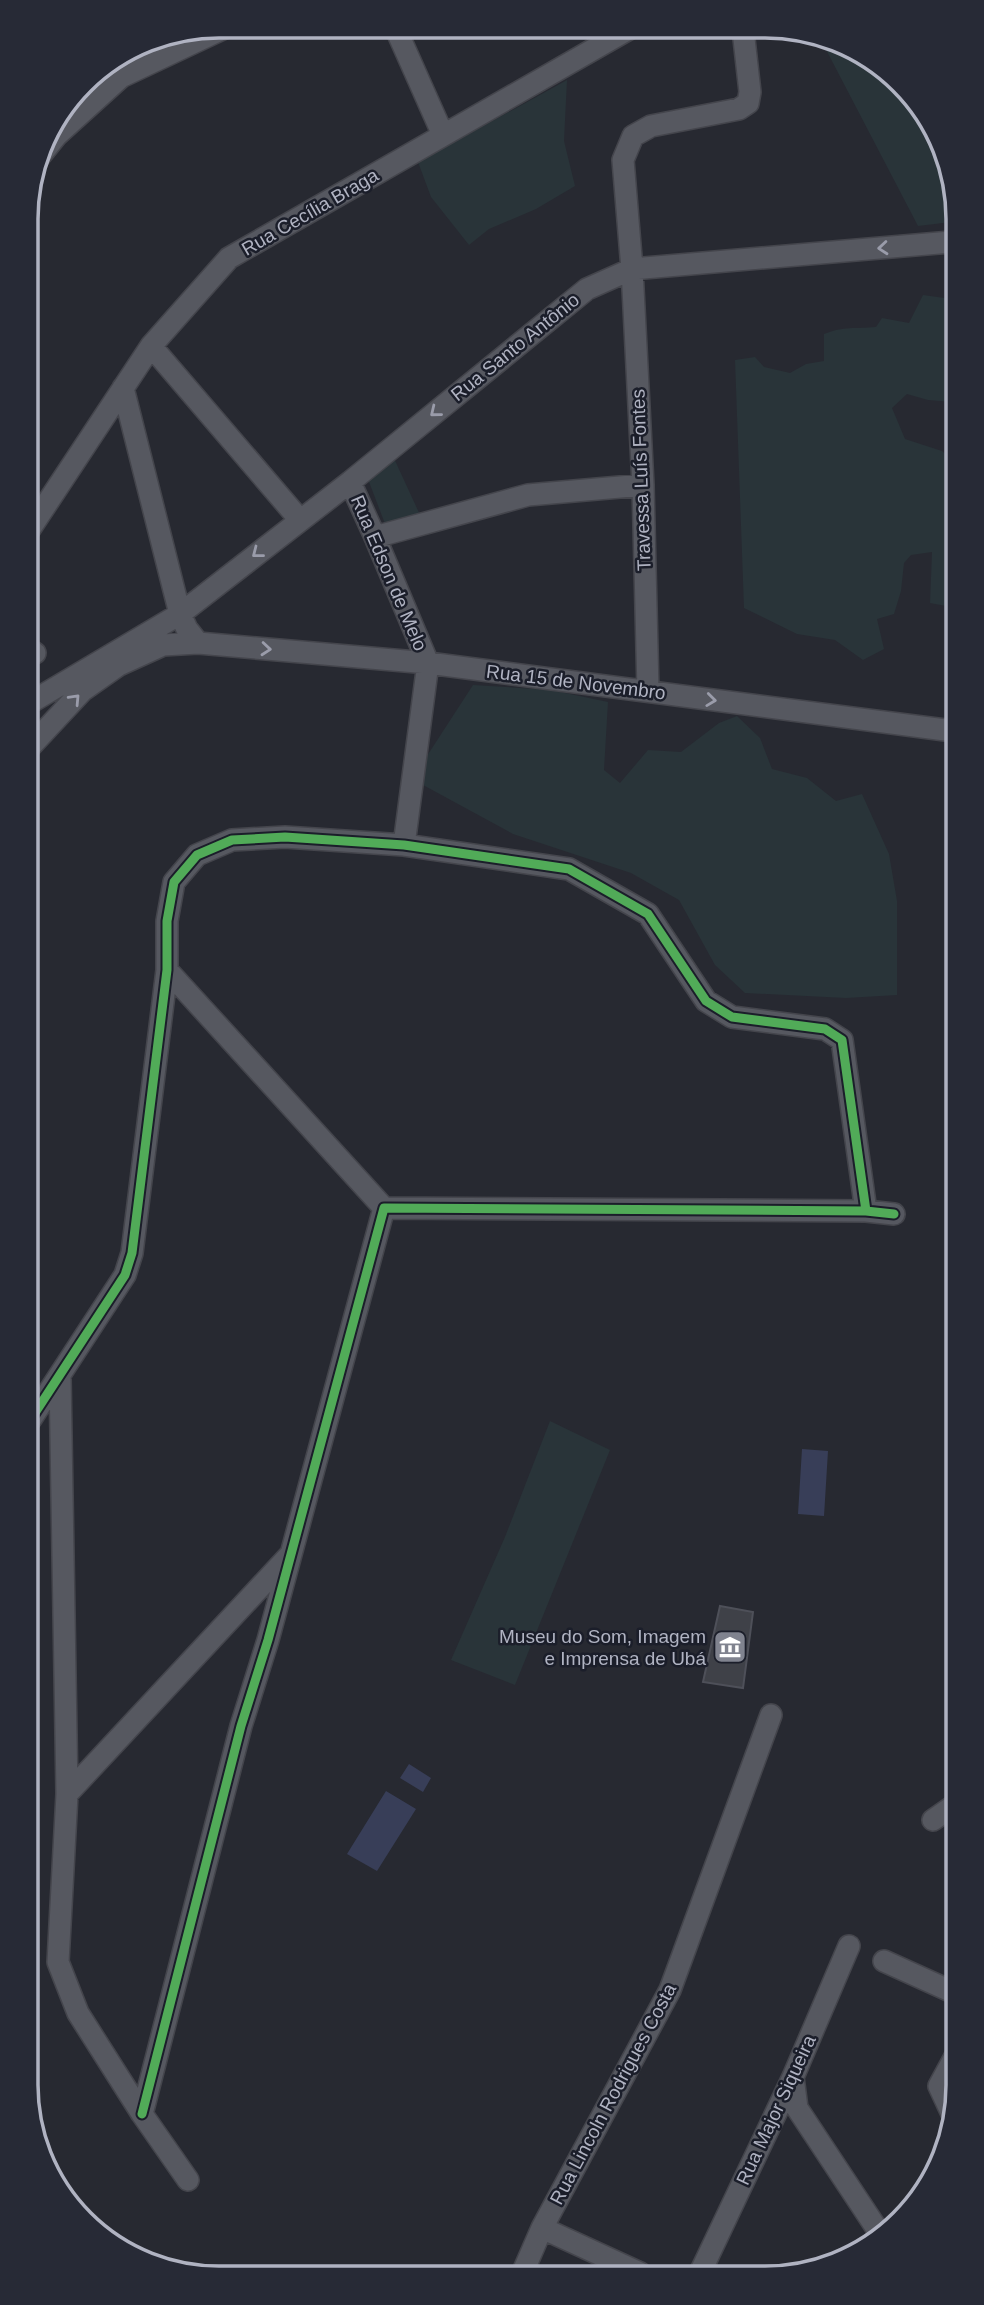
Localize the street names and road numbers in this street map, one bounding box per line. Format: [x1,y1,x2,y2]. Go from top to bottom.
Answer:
street label: Rua Cecília Braga [238,164,382,260]
street label: Rua Santo Antônio [447,289,583,405]
street label: Travessa Luís Fontes [627,389,655,571]
street label: Rua Edson de Melo [347,492,431,654]
street label: Rua 15 de Novembro [485,661,667,703]
street label: Rua Lincoln Rodrigues Costa [546,1980,680,2208]
street label: Rua Major Siqueira [732,2031,820,2188]

